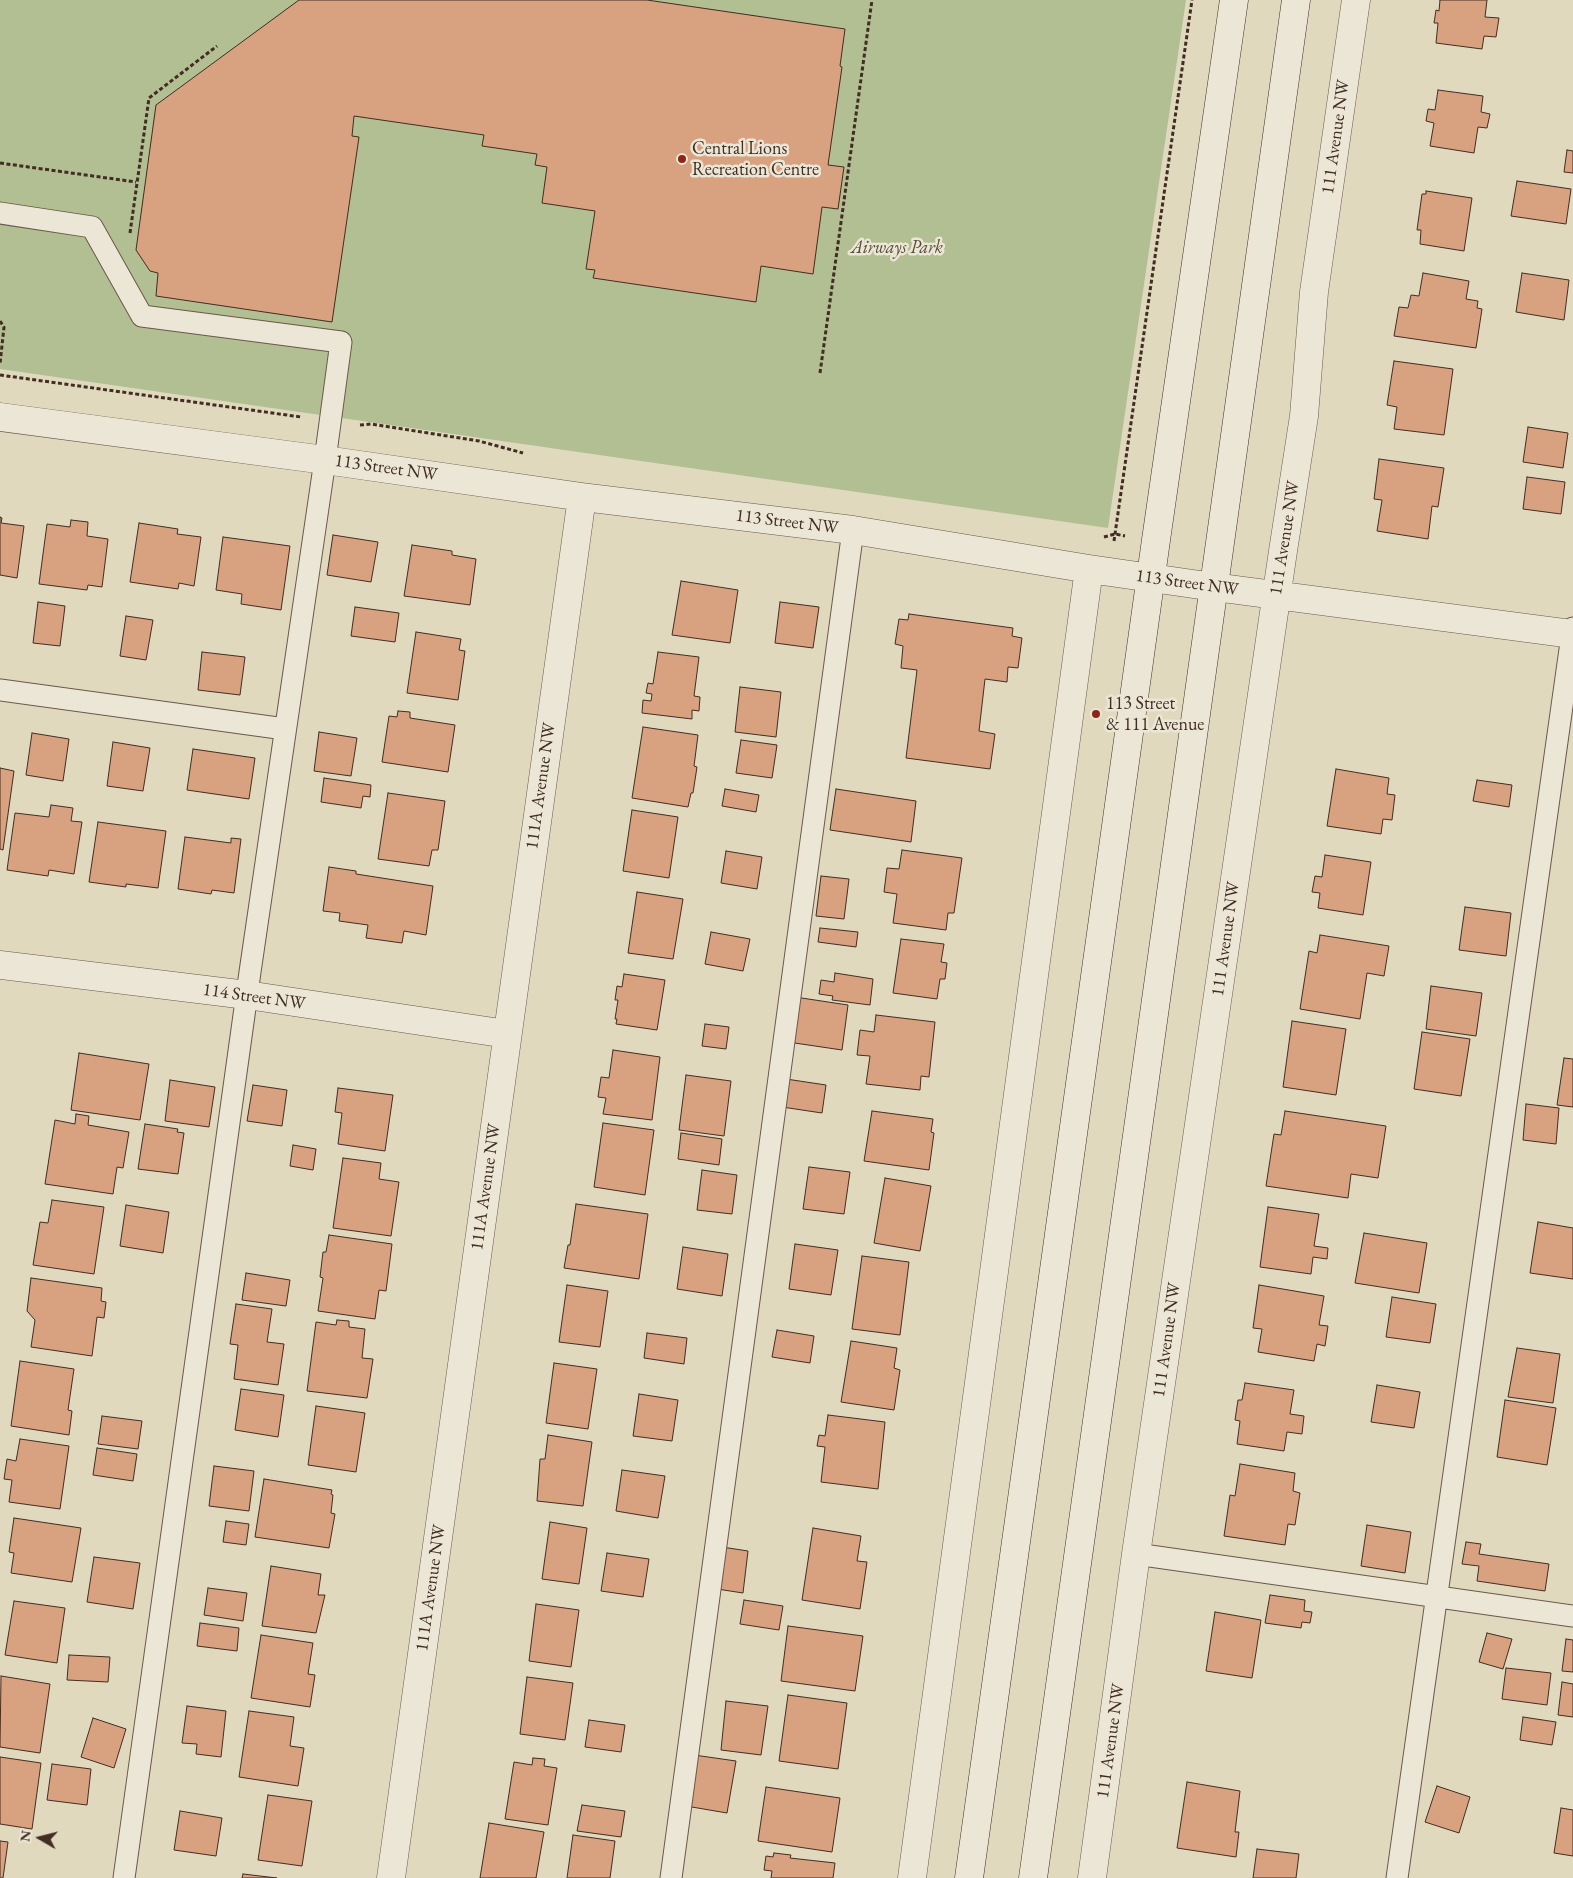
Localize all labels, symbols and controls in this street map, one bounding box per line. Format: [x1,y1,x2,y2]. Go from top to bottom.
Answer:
street label: 111 Avenue NW [1317,78,1355,196]
place label: Central Lions Recreation Centre [692,138,819,180]
marker: Central Lions Recreation Centre [676,153,688,165]
park label: Airways Park [851,237,943,259]
street label: 113 Street NW [333,450,439,486]
street label: 111 Avenue NW [1265,479,1305,597]
street label: 113 Street NW [734,505,840,539]
street label: 113 Street NW [1134,565,1240,601]
place label: 113 Street & 111 Avenue [1106,693,1204,736]
marker: 113 Street & 111 Avenue [1090,708,1102,720]
street label: 111A Avenue NW [521,721,561,851]
street label: 111 Avenue NW [1207,880,1245,998]
street label: 114 Street NW [201,979,307,1015]
street label: 111A Avenue NW [466,1122,506,1252]
street label: 111 Avenue NW [1148,1281,1186,1399]
street label: 111A Avenue NW [411,1523,451,1653]
street label: 111 Avenue NW [1092,1682,1130,1800]
north arrow [15,1813,65,1863]
text: N [15,1829,35,1843]

